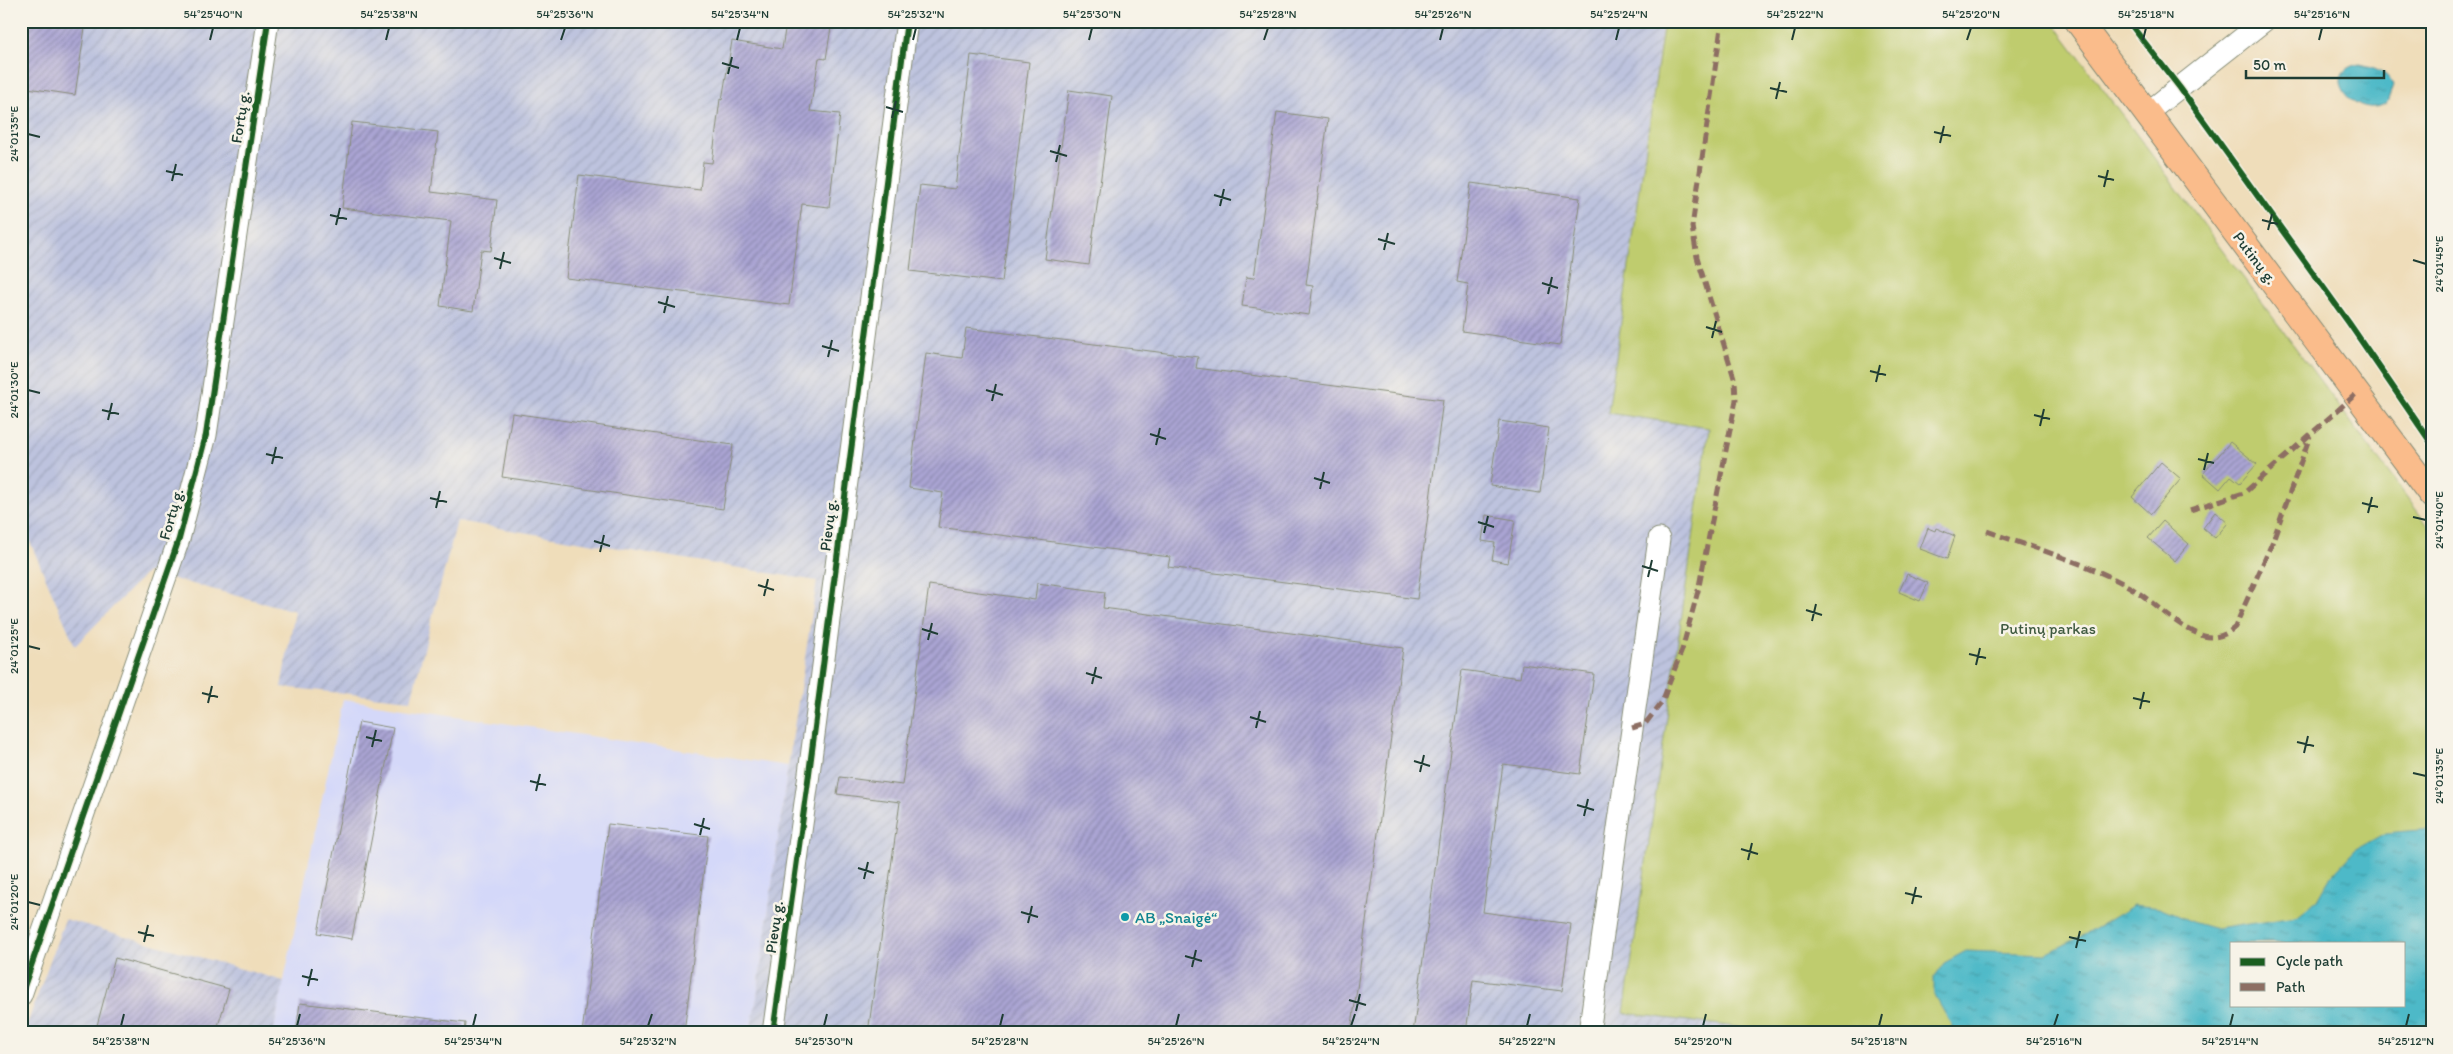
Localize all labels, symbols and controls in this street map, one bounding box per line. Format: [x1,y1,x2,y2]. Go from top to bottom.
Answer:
text: 54°25'40"N [184,7,242,21]
text: 54°25'38"N [360,7,418,21]
text: 54°25'36"N [536,7,594,21]
text: 54°25'34"N [711,7,769,21]
text: 54°25'32"N [887,7,945,21]
text: 54°25'30"N [1063,7,1121,21]
text: 54°25'28"N [1239,7,1297,21]
text: 54°25'26"N [1414,7,1472,21]
text: 54°25'24"N [1590,7,1648,21]
text: 54°25'22"N [1766,7,1824,21]
text: 54°25'20"N [1942,7,2000,21]
text: 54°25'18"N [2118,7,2174,21]
text: 54°25'16"N [2294,7,2350,21]
scale bar [2246,48,2383,80]
text: 50 m [2253,56,2286,74]
street label: Fortų g. [226,89,254,145]
text: 24°01'35"E [7,106,21,162]
street label: Putinų g. [2229,228,2281,288]
text: 24°01'45"E [2432,235,2446,292]
text: 24°01'30"E [7,361,21,419]
street label: Fortų g. [155,486,187,542]
text: 24°01'40"E [2432,491,2446,549]
street label: Pievų g. [815,498,841,552]
text: 24°01'25"E [7,618,21,674]
park label: Putinų parkas [2000,619,2096,638]
text: 24°01'35"E [2432,748,2446,804]
text: 24°01'20"E [7,873,21,930]
street label: Pievų g. [761,900,787,954]
place label: AB „Snaigė“ [1135,908,1217,927]
marker: AB „Snaigė“ [1119,911,1131,923]
legend [2230,942,2406,1006]
text: Cycle path [2276,952,2343,970]
text: Path [2276,978,2305,996]
text: 54°25'38"N [92,1034,150,1048]
text: 54°25'36"N [268,1034,326,1048]
text: 54°25'34"N [444,1034,502,1048]
text: 54°25'32"N [619,1034,677,1048]
text: 54°25'30"N [795,1034,853,1048]
text: 54°25'28"N [971,1034,1029,1048]
text: 54°25'26"N [1147,1034,1205,1048]
text: 54°25'24"N [1322,1034,1380,1048]
text: 54°25'22"N [1498,1034,1556,1048]
text: 54°25'20"N [1674,1034,1732,1048]
text: 54°25'18"N [1851,1034,1907,1048]
text: 54°25'16"N [2026,1034,2082,1048]
text: 54°25'14"N [2201,1034,2259,1048]
text: 54°25'12"N [2378,1034,2434,1048]

